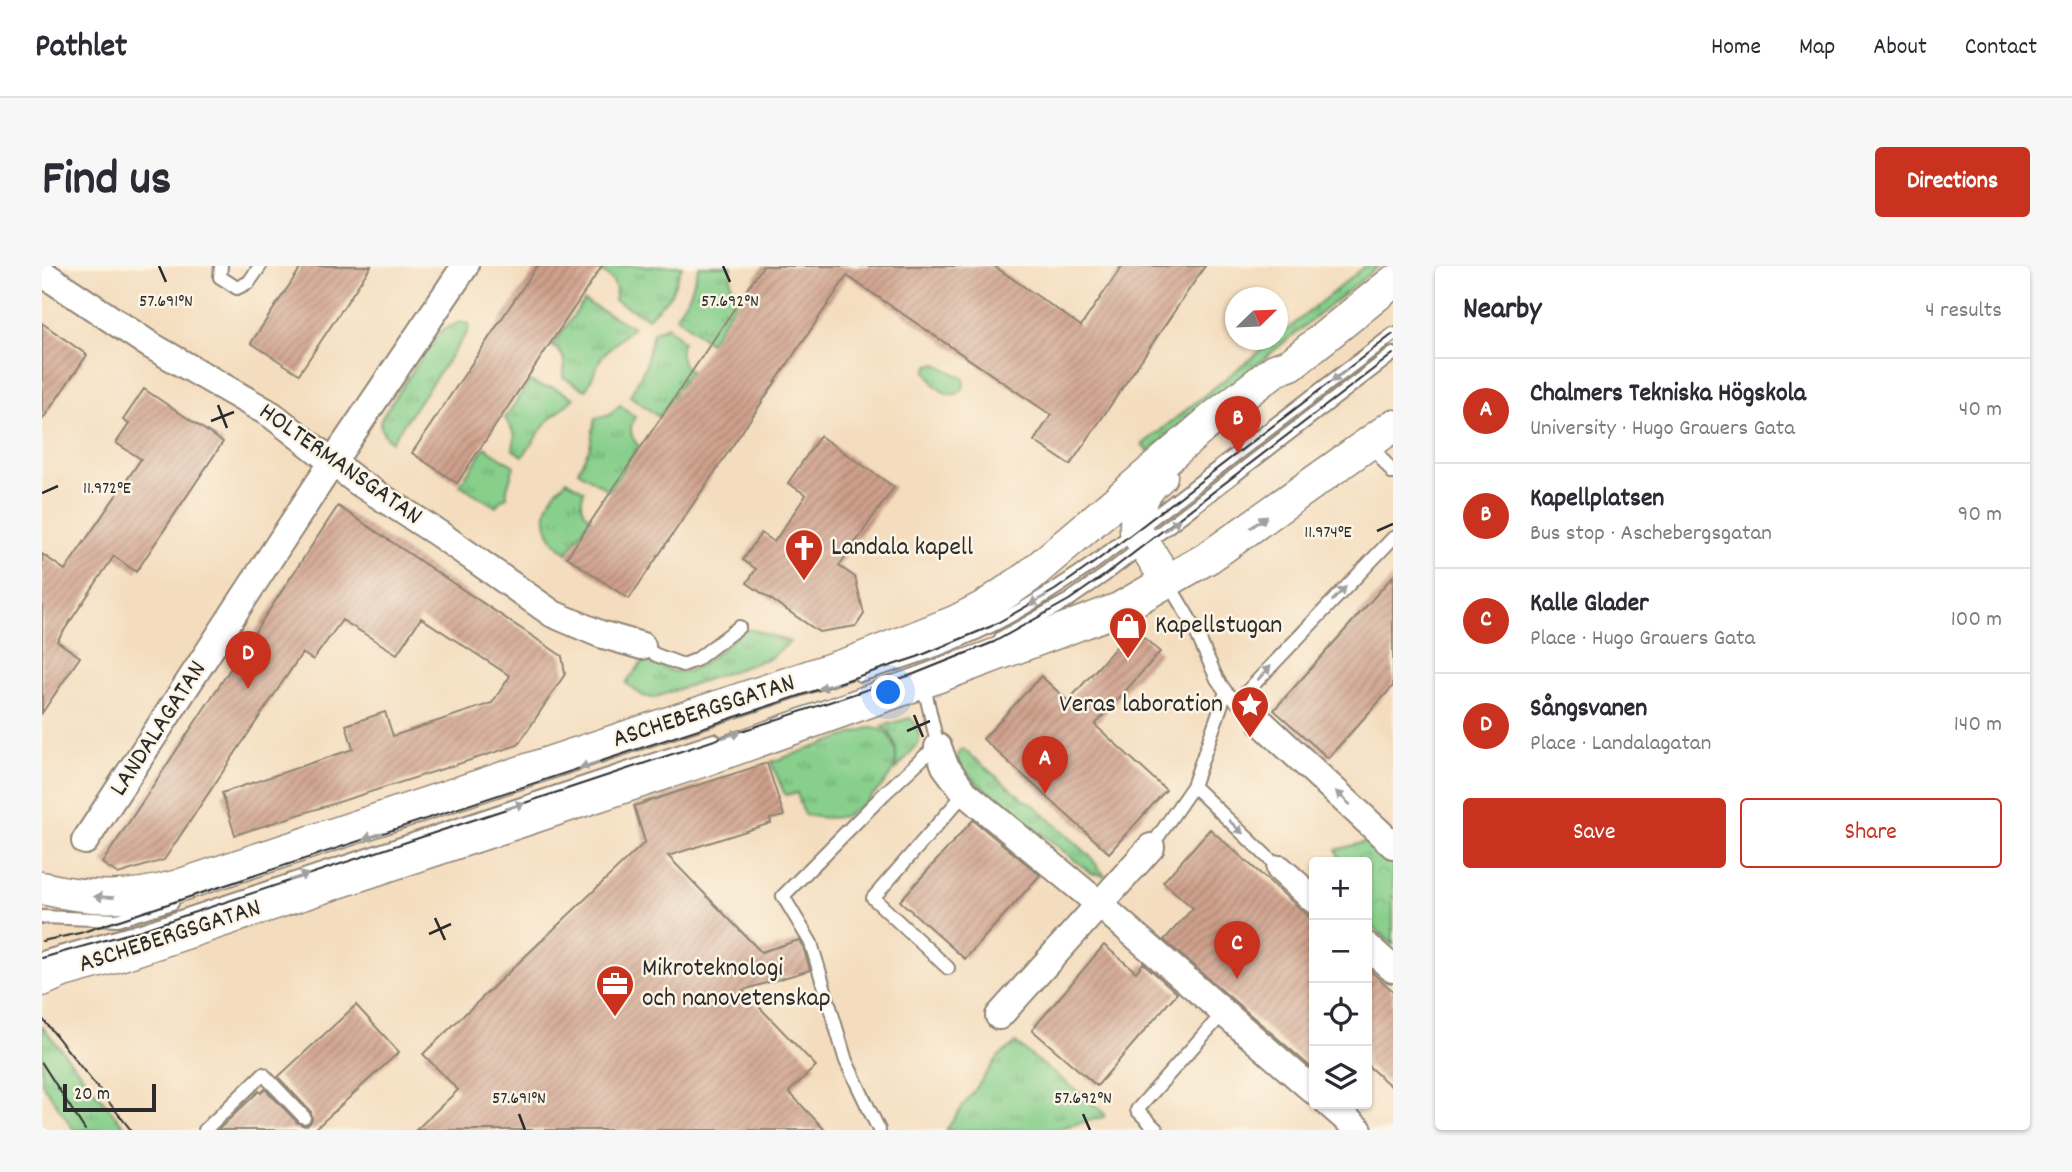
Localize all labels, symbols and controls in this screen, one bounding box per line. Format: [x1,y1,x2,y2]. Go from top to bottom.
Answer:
text: Pathlet [35,25,127,72]
text: Home [1711,31,1761,65]
text: Map [1799,31,1835,65]
text: About [1873,31,1927,65]
text: Contact [1965,31,2037,65]
text: Find us [42,147,171,217]
button: Directions [1875,147,2030,217]
north arrow [1225,287,1288,350]
text: 57.691°N [139,290,193,315]
text: 57.692°N [701,290,759,315]
text: Nearby [1463,290,1541,333]
text: 4 results [1925,295,2002,328]
one-way arrow [1330,368,1348,382]
text: Chalmers Tekniska Högskola [1530,376,1806,413]
text: A [1480,394,1492,427]
text: 40 m [1959,394,2002,427]
street label: HOLTERMANSGATAN [251,395,429,535]
pin: B [1215,396,1261,454]
text: University · Hugo Grauers Gata [1530,413,1795,446]
text: 11.972°E [83,477,131,502]
text: Kapellplatsen [1530,481,1664,518]
text: B [1481,499,1491,532]
text: 90 m [1958,499,2002,532]
one-way arrow [1250,515,1268,529]
one-way arrow [1162,517,1180,532]
text: Bus stop · Aschebergsgatan [1530,518,1772,551]
text: 11.974°E [1304,521,1352,546]
church icon: Landala kapell [783,527,825,582]
place label: Landala kapell [831,530,973,567]
one-way arrow [1330,586,1347,603]
text: Kalle Glader [1530,586,1649,623]
one-way arrow [1028,594,1047,606]
text: C [1480,604,1492,637]
text: 100 m [1951,604,2002,637]
shop icon: Kapellstugan [1107,605,1149,660]
place label: Kapellstugan [1155,608,1282,645]
text: Place · Hugo Grauers Gata [1530,623,1755,656]
pin: D [225,631,271,689]
street label: LANDALAGATAN [101,654,217,804]
one-way arrow [1256,664,1273,681]
street label: ASCHEBERGSGATAN [608,665,800,759]
your location [871,675,905,709]
one-way arrow [817,681,838,692]
place icon: Veras laboration [1229,684,1271,739]
place label: Veras laboration [1059,687,1223,724]
text: Sångsvanen [1530,691,1647,728]
text: D [1480,709,1492,742]
text: 140 m [1954,709,2002,742]
text: Place · Landalagatan [1530,728,1711,761]
one-way arrow [721,729,742,739]
pin: A [1022,736,1068,794]
one-way arrow [578,760,599,771]
one-way arrow [1334,790,1352,806]
button: Save [1463,798,1726,868]
button: Share [1740,798,2002,868]
one-way arrow [504,800,525,810]
one-way arrow [1227,819,1244,835]
one-way arrow [362,831,383,842]
map controls [1309,857,1372,1109]
button: + [1309,857,1372,920]
one-way arrow [289,871,310,882]
street label: ASCHEBERGSGATAN [74,890,266,984]
one-way arrow [93,892,115,903]
button: − [1309,920,1372,983]
pin: C [1214,921,1260,979]
place label: Mikroteknologi och nanovetenskap [642,951,831,1018]
office icon: Mikroteknologi och nanovetenskap [594,963,636,1018]
button: locate [1309,983,1372,1046]
button: layers [1309,1046,1372,1109]
scale bar [63,1081,156,1113]
text: 20 m [74,1082,110,1109]
text: 57.691°N [492,1087,546,1112]
text: 57.692°N [1054,1087,1112,1112]

